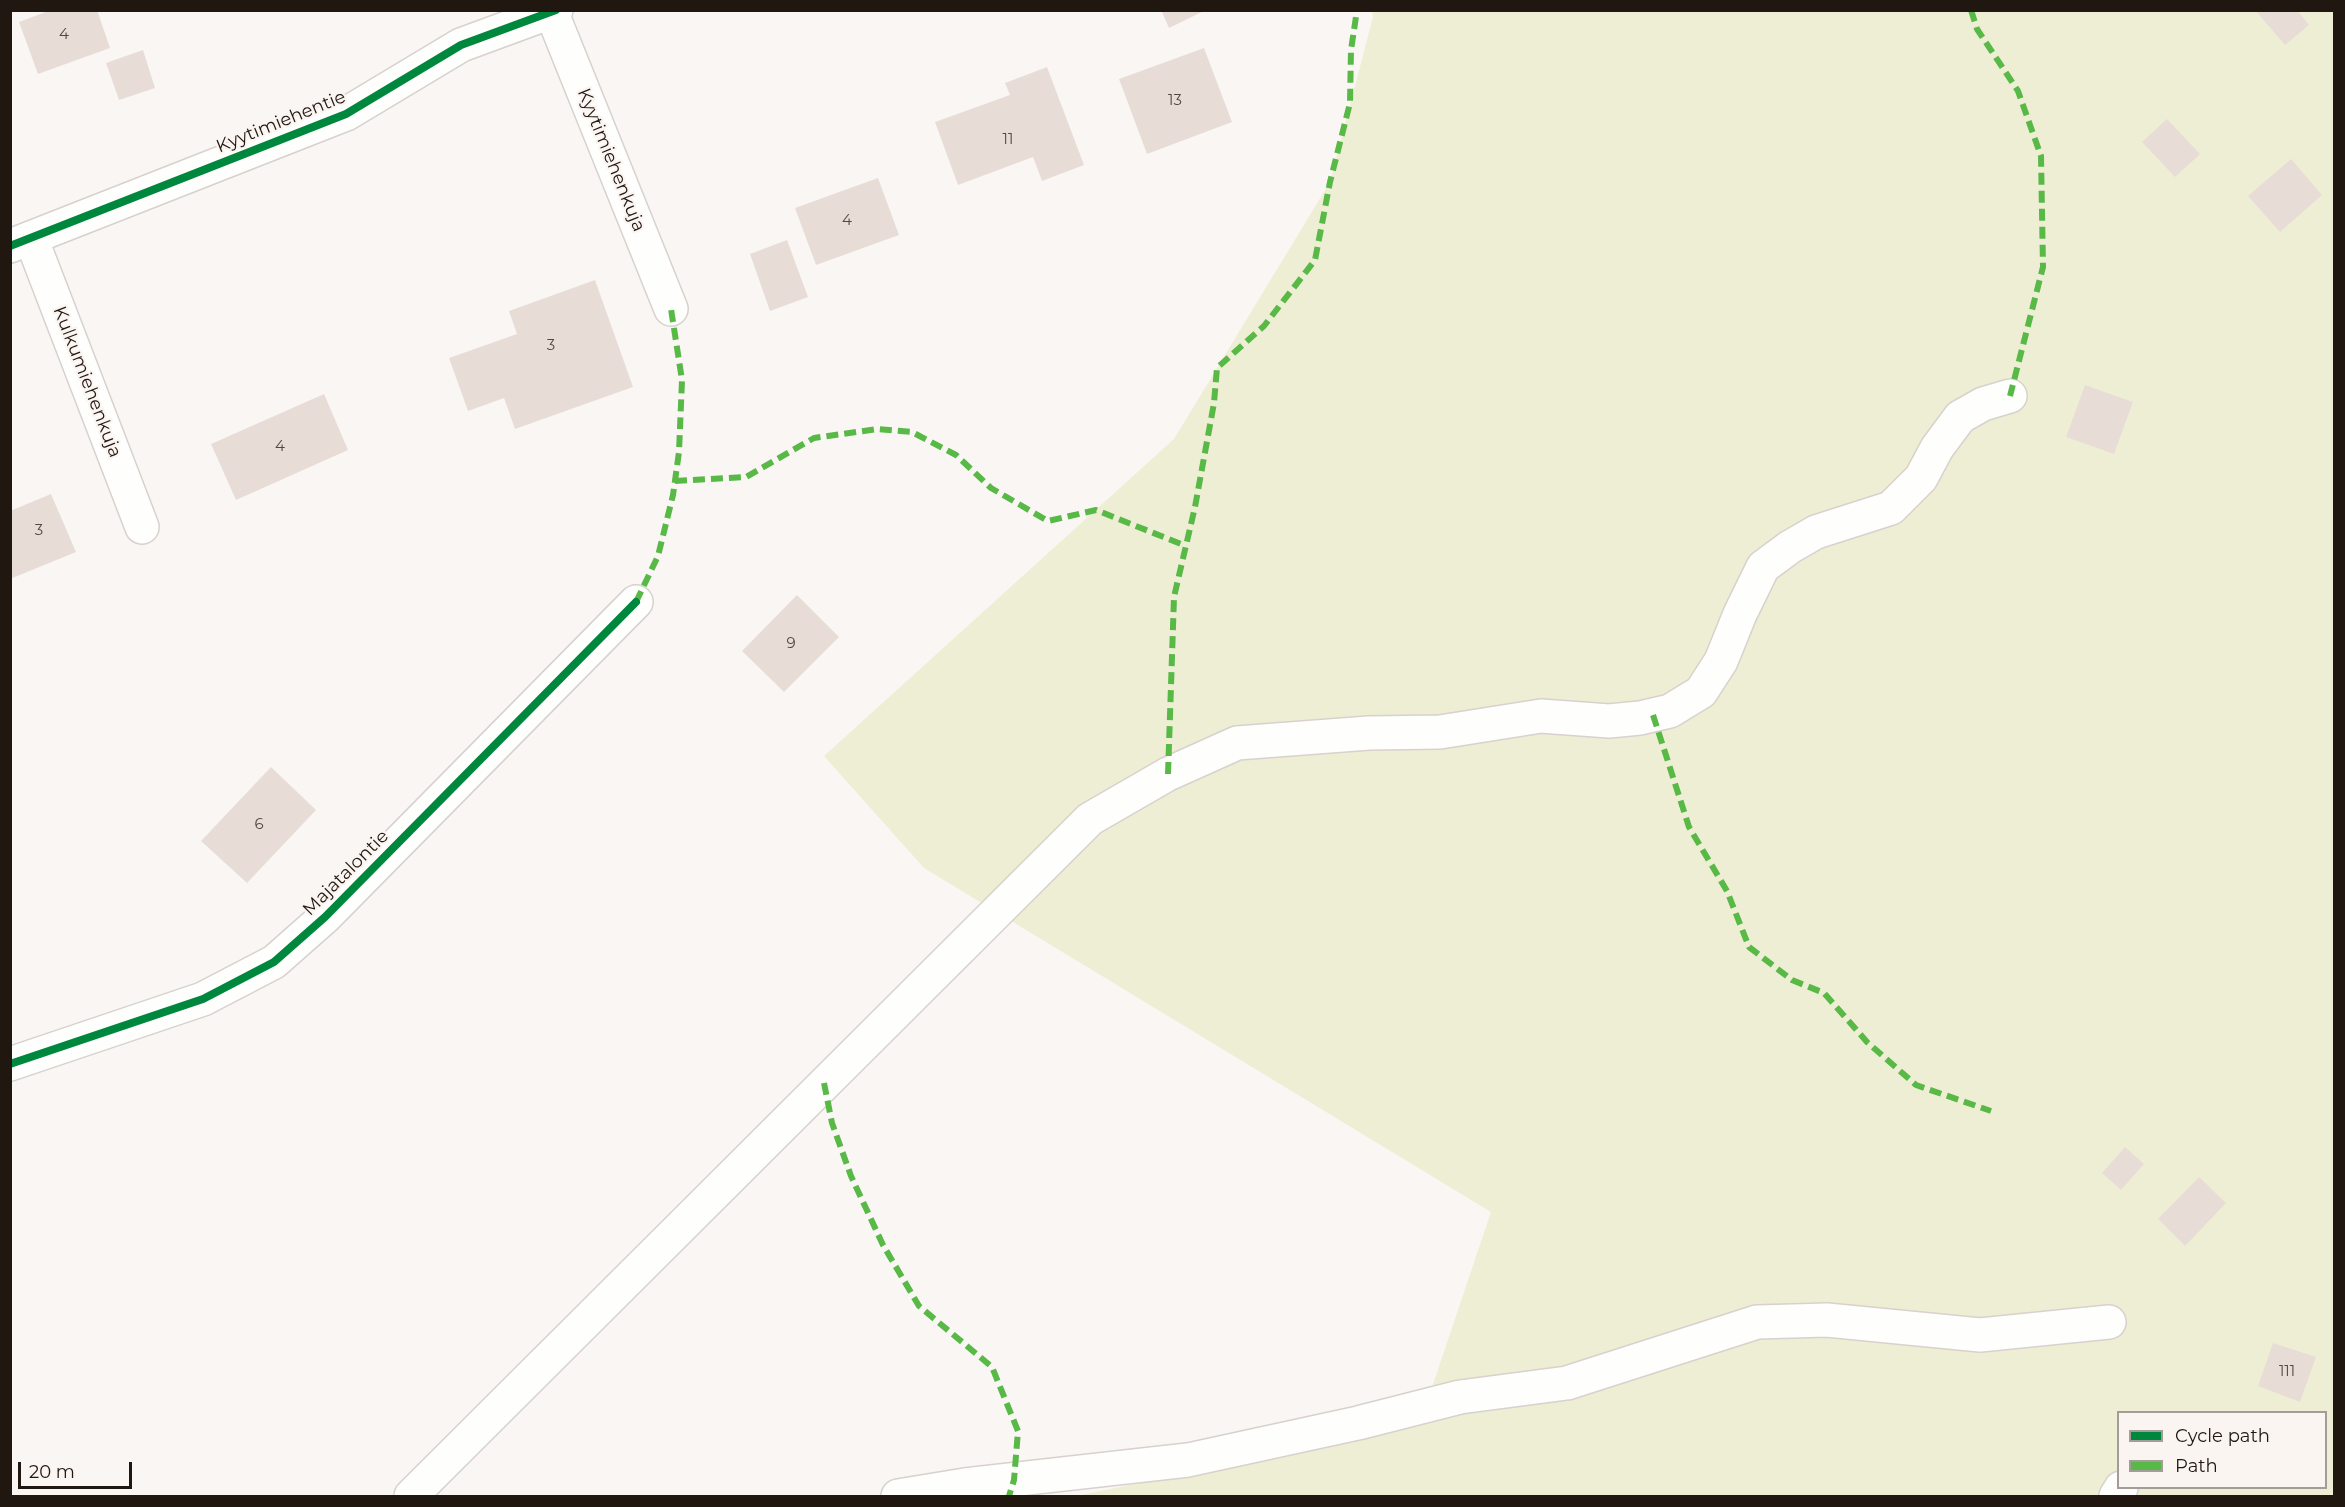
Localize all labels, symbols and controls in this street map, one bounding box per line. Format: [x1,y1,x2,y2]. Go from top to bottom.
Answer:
house number: 4 [59,26,69,44]
street label: Kyytimiehenkuja [572,85,650,235]
street label: Kyytimiehentie [213,86,349,158]
house number: 13 [1168,92,1182,110]
house number: 11 [1003,131,1013,149]
house number: 4 [842,212,852,230]
street label: Kulkumiehenkuja [48,303,126,461]
house number: 3 [547,337,555,355]
house number: 4 [275,438,285,456]
house number: 3 [35,522,43,540]
house number: 9 [786,635,796,653]
house number: 6 [254,816,264,834]
street label: Majatalontie [299,826,393,920]
house number: 111 [2279,1363,2295,1381]
legend [2117,1411,2327,1489]
text: Cycle path [2175,1425,2270,1447]
scale bar [21,1450,135,1488]
text: Path [2175,1455,2218,1477]
text: 20 m [29,1461,75,1483]

